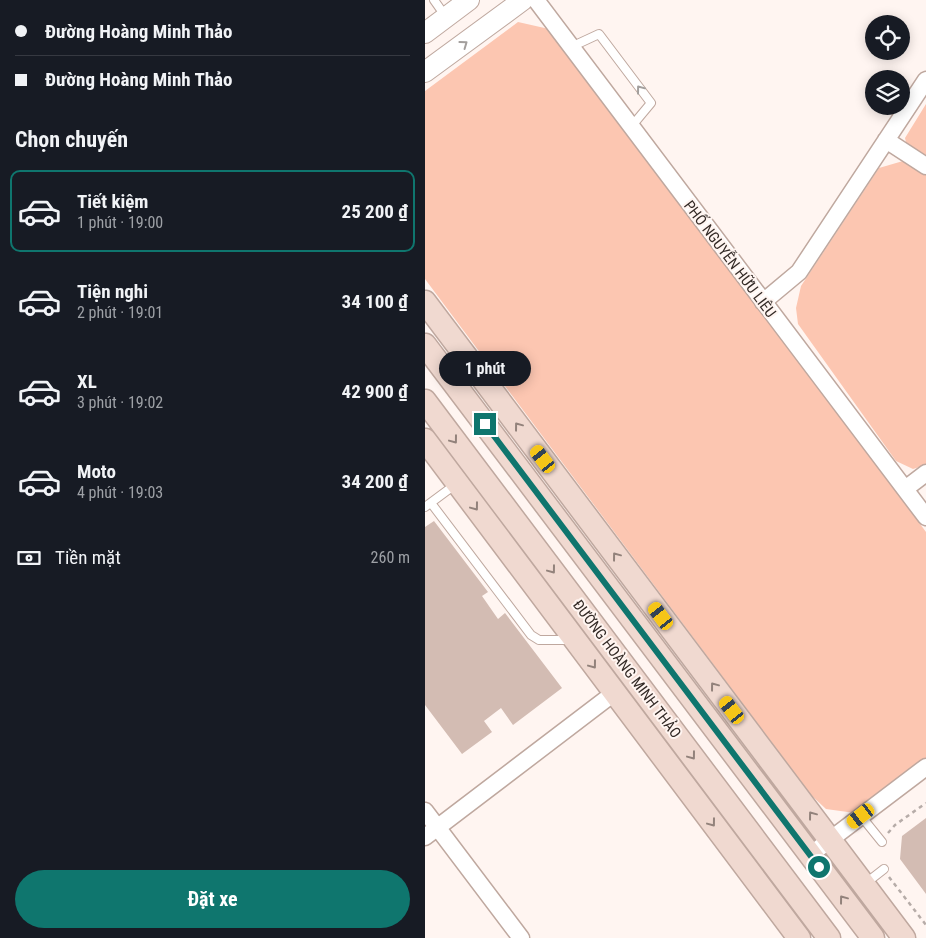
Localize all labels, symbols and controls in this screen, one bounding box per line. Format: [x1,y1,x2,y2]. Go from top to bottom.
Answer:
map controls [865,15,910,115]
button: locate [865,15,910,60]
text: Đường Hoàng Minh Thảo [45,20,232,43]
one-way arrow [458,41,467,49]
text: Đường Hoàng Minh Thảo [45,68,232,91]
button: layers [865,70,910,115]
one-way arrow [638,86,646,95]
text: Chọn chuyến [15,127,128,152]
icon: car [17,189,62,234]
text: Tiết kiệm [77,190,148,213]
street label: PHỐ NGUYỄN HỮU LIÊU [680,196,781,321]
text: 25 200 ₫ [342,200,408,223]
text: 1 phút · 19:00 [77,213,163,232]
icon: car [17,279,62,324]
text: Tiện nghi [77,280,148,303]
text: 34 100 ₫ [342,290,408,313]
text: 2 phút · 19:01 [77,303,163,322]
callout: 1 phút [439,352,531,386]
text: 1 phút [465,359,505,378]
icon: car [17,369,62,414]
text: XL [77,370,97,393]
text: 42 900 ₫ [342,380,408,403]
text: 3 phút · 19:02 [77,393,163,412]
route end [474,413,496,435]
one-way arrow [515,422,524,432]
one-way arrow [449,434,457,443]
car [527,443,558,475]
icon: car [17,459,62,504]
text: Moto [77,460,116,483]
text: 34 200 ₫ [342,470,408,493]
text: 4 phút · 19:03 [77,483,163,502]
one-way arrow [469,501,478,511]
icon: cash [15,544,43,572]
text: Tiền mặt [55,546,121,569]
text: 260 m [371,548,410,567]
one-way arrow [613,552,622,562]
one-way arrow [546,564,555,574]
street label: ĐƯỜNG HOÀNG MINH THẢO [569,596,685,742]
car [645,600,676,632]
one-way arrow [588,659,596,668]
one-way arrow [711,682,720,692]
car [716,694,747,726]
one-way arrow [686,750,694,759]
car [844,801,877,831]
one-way arrow [809,812,817,821]
one-way arrow [707,817,715,826]
route start [808,856,830,878]
button: Đặt xe [15,870,410,928]
one-way arrow [841,896,849,905]

